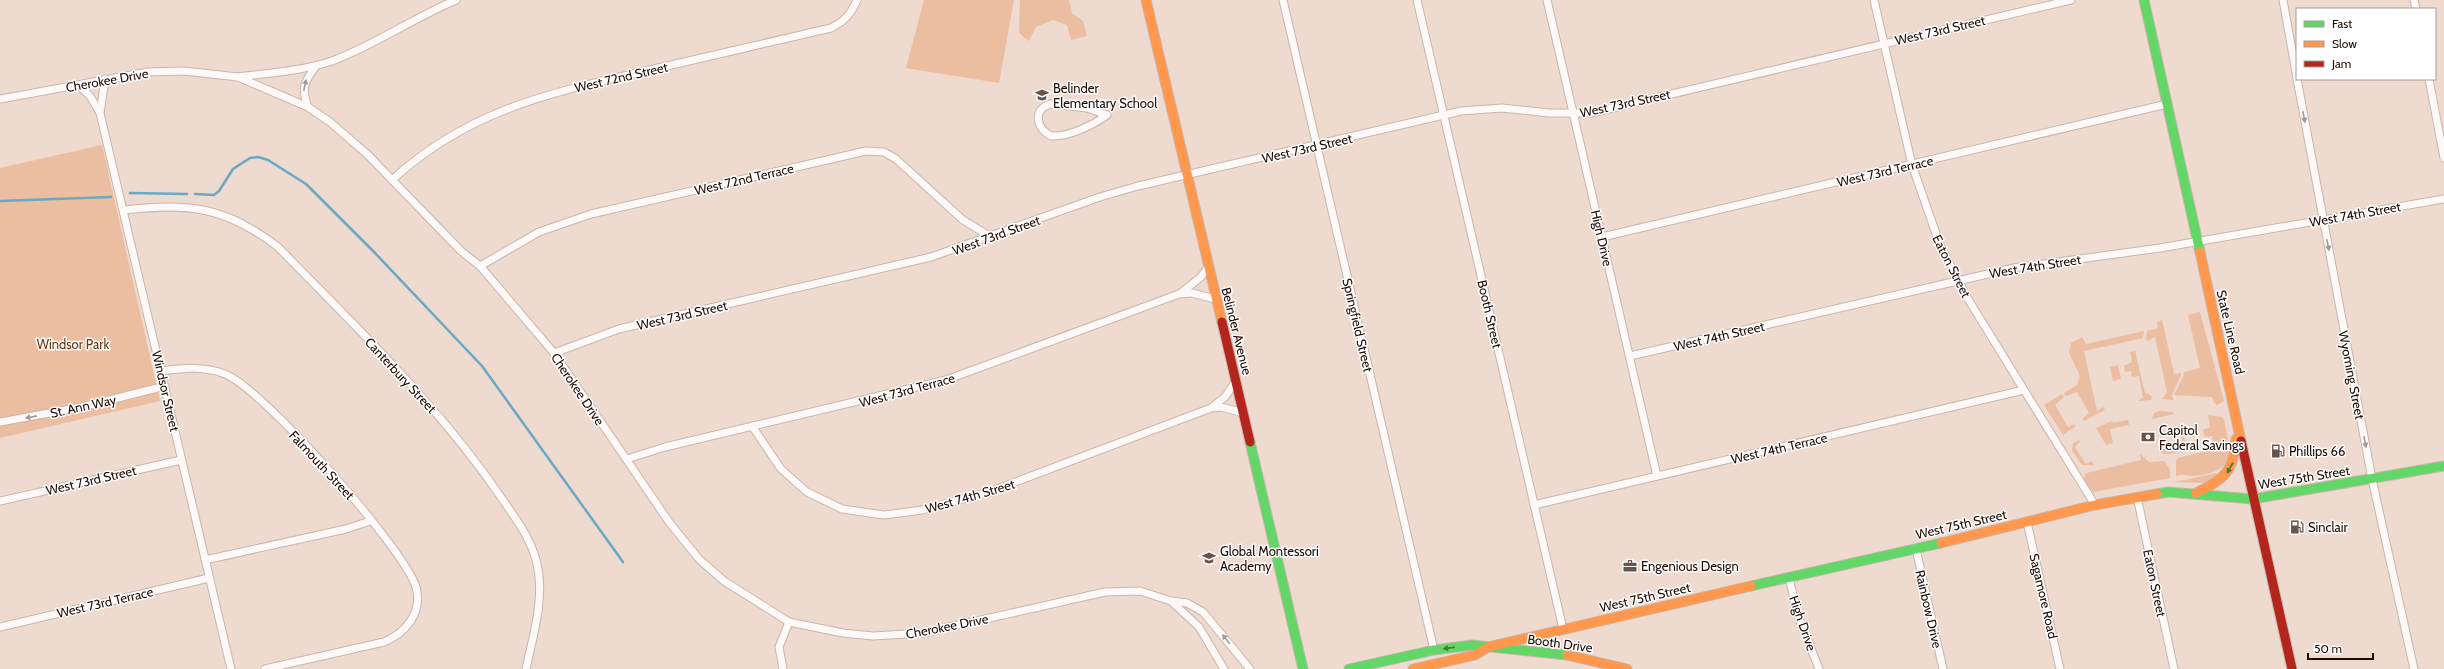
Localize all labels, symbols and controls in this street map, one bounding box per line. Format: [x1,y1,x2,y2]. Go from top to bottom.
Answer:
legend [2296,8,2436,80]
street label: West 73rd Street [1893,12,1987,48]
text: Fast [2332,16,2352,31]
text: Slow [2332,36,2357,51]
text: Jam [2331,56,2351,71]
street label: West 72nd Street [573,58,670,96]
street label: Cherokee Drive [64,65,150,95]
one-way arrow [303,79,309,92]
place label: Belinder Elementary School [1053,80,1157,111]
street label: West 73rd Street [1578,85,1672,120]
school or university icon: Belinder Elementary School [1034,87,1050,103]
one-way arrow [2301,111,2307,123]
street label: West 73rd Street [1260,130,1354,166]
street label: West 73rd Terrace [1835,152,1935,190]
street label: West 72nd Terrace [693,160,795,198]
street label: West 74th Street [2308,198,2403,230]
street label: High Drive [1588,208,1616,268]
street label: West 73rd Street [950,212,1043,258]
street label: Eaton Street [1929,232,1975,301]
one-way arrow [2325,239,2331,251]
street label: West 74th Street [1988,251,2083,281]
street label: Springfield Street [1339,277,1377,374]
street label: Booth Street [1474,278,1506,350]
street label: Belinder Avenue [1218,286,1256,377]
street label: State Line Road [2214,288,2248,376]
street label: West 73rd Street [635,297,729,333]
street label: West 74th Street [1672,318,1766,354]
street label: Wyoming Street [2336,329,2369,421]
street label: Canterbury Street [362,334,441,417]
park label: Windsor Park [37,336,109,352]
street label: Windsor Street [149,349,183,434]
street label: Cherokee Drive [548,350,608,428]
street label: West 73rd Terrace [858,369,957,410]
street label: St. Ann Way [48,391,118,421]
one-way arrow [25,414,37,420]
place label: Capitol Federal Savings [2159,422,2244,453]
street label: Falmouth Street [286,427,358,503]
street label: West 74th Terrace [1729,429,1829,467]
bank icon: Capitol Federal Savings [2140,429,2156,445]
one-way arrow [2362,436,2368,448]
fuel station icon: Phillips 66 [2270,443,2286,459]
place label: Phillips 66 [2289,443,2345,459]
street label: West 73rd Street [44,462,138,498]
one-way arrow [2227,462,2234,474]
street label: West 75th Street [2257,462,2352,492]
street label: West 74th Street [923,475,1017,516]
street label: West 75th Street [1914,506,2008,542]
fuel station icon: Sinclair [2289,519,2305,535]
place label: Sinclair [2308,519,2349,535]
place label: Global Montessori Academy [1220,543,1319,574]
street label: Eaton Street [2140,548,2170,619]
school or university icon: Global Montessori Academy [1201,550,1217,566]
street label: Sagamore Road [2026,552,2062,640]
office icon: Engenious Design [1622,558,1638,574]
place label: Engenious Design [1641,558,1739,574]
street label: Rainbow Drive [1912,568,1946,650]
street label: West 75th Street [1598,579,1692,615]
street label: West 73rd Terrace [55,583,155,621]
street label: High Drive [1786,593,1820,653]
street label: Cherokee Drive [904,610,990,642]
street label: Booth Drive [1526,631,1594,656]
one-way arrow [1222,633,1230,644]
scale bar [2308,635,2373,661]
text: 50 m [2314,641,2342,656]
one-way arrow [1443,645,1456,651]

